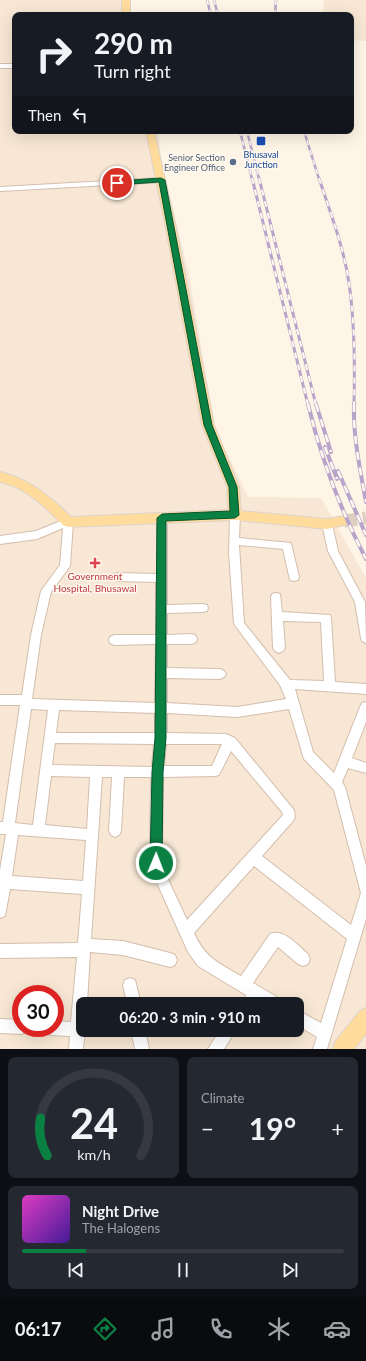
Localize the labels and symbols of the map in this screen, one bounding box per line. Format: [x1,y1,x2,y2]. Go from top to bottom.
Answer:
marker: Bhusaval Junction [255,135,267,147]
place label: Bhusaval Junction [243,149,279,170]
place label: Senior Section Engineer Office [164,152,225,173]
marker: Senior Section Engineer Office [228,157,238,167]
pin [100,166,134,200]
marker: Government Hospital, Bhusawal [89,557,101,569]
place label: Government Hospital, Bhusawal [53,570,137,594]
position arrow [135,842,177,884]
speed limit sign: 30 [12,985,64,1037]

